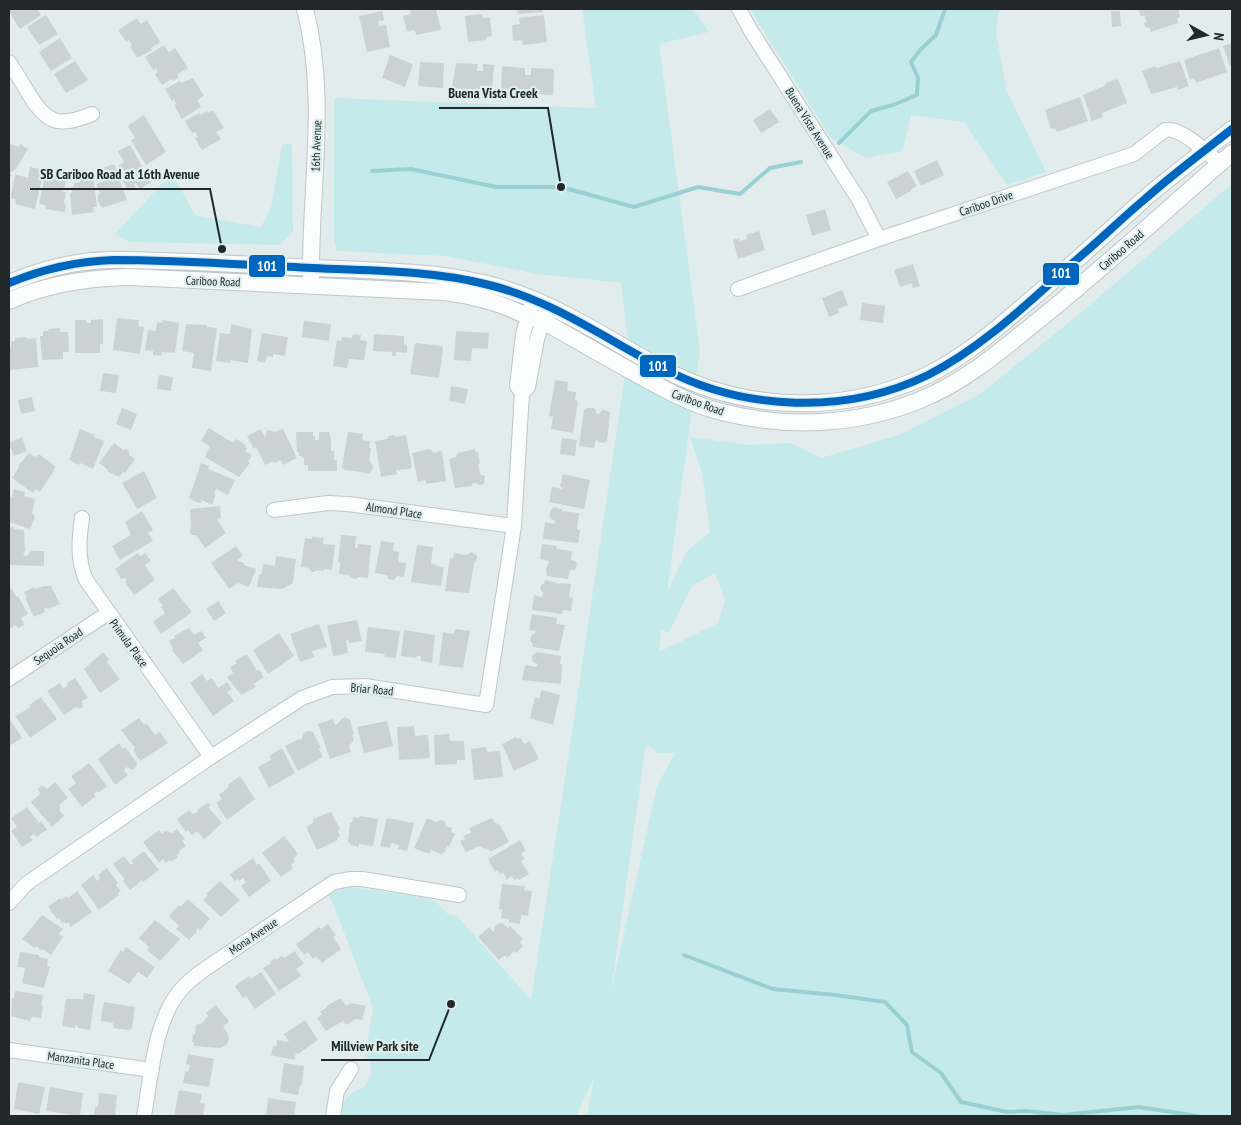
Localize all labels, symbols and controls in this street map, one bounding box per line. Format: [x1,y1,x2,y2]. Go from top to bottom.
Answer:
north arrow [1181,10,1231,60]
text: N [1209,32,1228,42]
callout: Buena Vista Creek [439,79,548,108]
text: Buena Vista Creek [448,84,538,102]
street label: Buena Vista Avenue [782,85,838,161]
street label: 16th Avenue [308,120,324,172]
callout: SB Cariboo Road at 16th Avenue [30,160,210,189]
text: SB Cariboo Road at 16th Avenue [40,165,200,183]
street label: Cariboo Drive [957,187,1015,219]
street label: Cariboo Road [1095,226,1147,274]
line badge: 101 [248,254,286,278]
text: 101 [257,257,277,275]
line badge: 101 [1042,262,1080,286]
text: 101 [1051,264,1071,282]
street label: Cariboo Road [185,273,241,289]
line badge: 101 [639,354,677,378]
text: 101 [648,357,668,375]
street label: Cariboo Road [670,386,726,418]
street label: Almond Place [365,499,423,521]
street label: Primula Place [106,616,152,670]
street label: Sequoia Road [31,624,85,668]
street label: Briar Road [350,680,394,698]
street label: Mona Avenue [226,914,280,958]
callout: Millview Park site [321,1031,429,1060]
text: Millview Park site [331,1037,419,1055]
street label: Manzanita Place [47,1048,115,1072]

